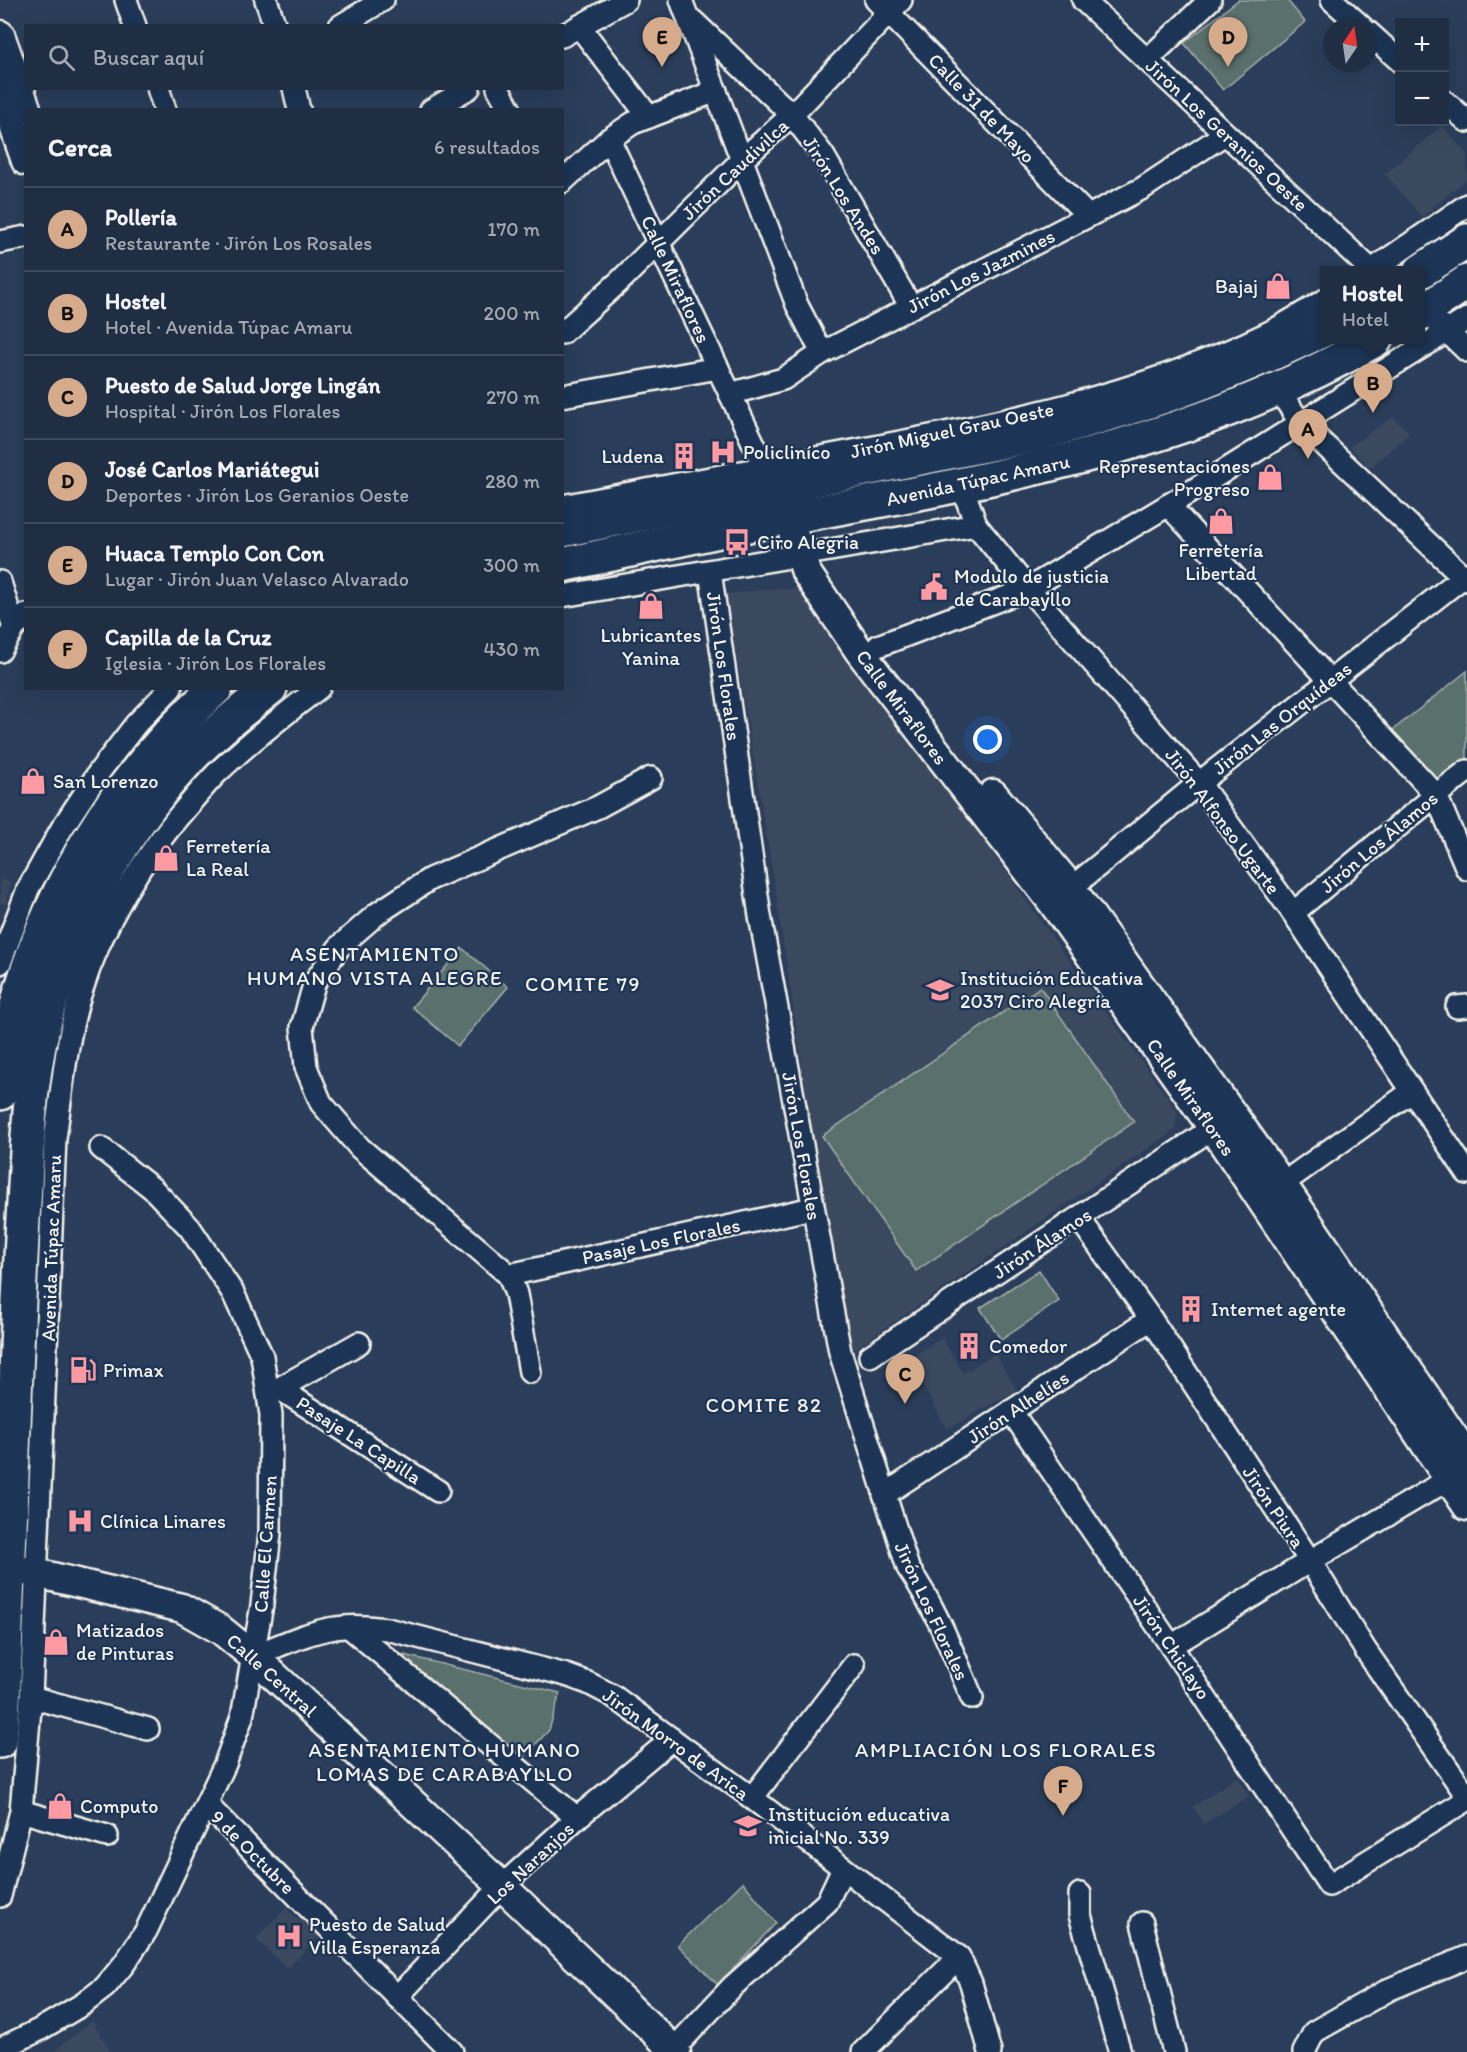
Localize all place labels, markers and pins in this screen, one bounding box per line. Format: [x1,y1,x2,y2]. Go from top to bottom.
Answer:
pin: E [642,17,682,67]
pin: D [1208,17,1248,67]
shop icon: Bajaj [1263,271,1293,301]
place label: Bajaj [1215,274,1258,298]
pin: B [1354,364,1392,413]
pin: A [1288,410,1328,459]
hospital icon: Policliníco [708,437,738,467]
place label: Policliníco [743,440,830,464]
building icon: Ludena [669,441,699,471]
place label: Ludena [601,444,665,468]
place label: Representaciones Progreso [1099,454,1250,501]
shop icon: Representaciones Progreso [1255,462,1285,492]
shop icon: Ferretería Libertad [1206,506,1236,536]
bus stop icon: Ciro Alegria [722,527,752,557]
place label: Ciro Alegria [757,530,859,554]
place label: Ferretería Libertad [1179,538,1264,585]
place label: Modulo de justicia de Carabayllo [954,564,1109,611]
public building icon: Modulo de justicia de Carabayllo [919,572,949,602]
shop icon: Lubricantes Yanina [636,591,666,621]
place label: Lubricantes Yanina [600,623,702,670]
shop icon: San Lorenzo [18,766,48,796]
place label: San Lorenzo [53,769,159,793]
place label: Ferretería La Real [186,834,271,881]
shop icon: Ferretería La Real [151,843,181,873]
place label: Institución Educativa 2037 Ciro Alegría [960,966,1144,1013]
school or university icon: Institución Educativa 2037 Ciro Alegría [925,975,955,1005]
building icon: Internet agente [1176,1294,1206,1324]
place label: Internet agente [1211,1297,1346,1321]
building icon: Comedor [954,1331,984,1361]
place label: Comedor [989,1334,1067,1358]
pin: C [886,1354,924,1404]
fuel station icon: Primax [68,1355,98,1385]
place label: Primax [103,1358,163,1382]
hospital icon: Clínica Linares [65,1506,95,1536]
place label: Clínica Linares [100,1509,226,1533]
place label: Matizados de Pinturas [76,1618,174,1665]
shop icon: Matizados de Pinturas [41,1627,71,1657]
pin: F [1044,1766,1082,1816]
shop icon: Computo [45,1791,75,1821]
place label: Computo [80,1794,158,1818]
place label: Institución educativa inicial No. 339 [768,1802,950,1849]
school or university icon: Institución educativa inicial No. 339 [733,1811,763,1841]
place label: Puesto de Salud Villa Esperanza [309,1912,446,1959]
hospital icon: Puesto de Salud Villa Esperanza [274,1921,304,1951]

